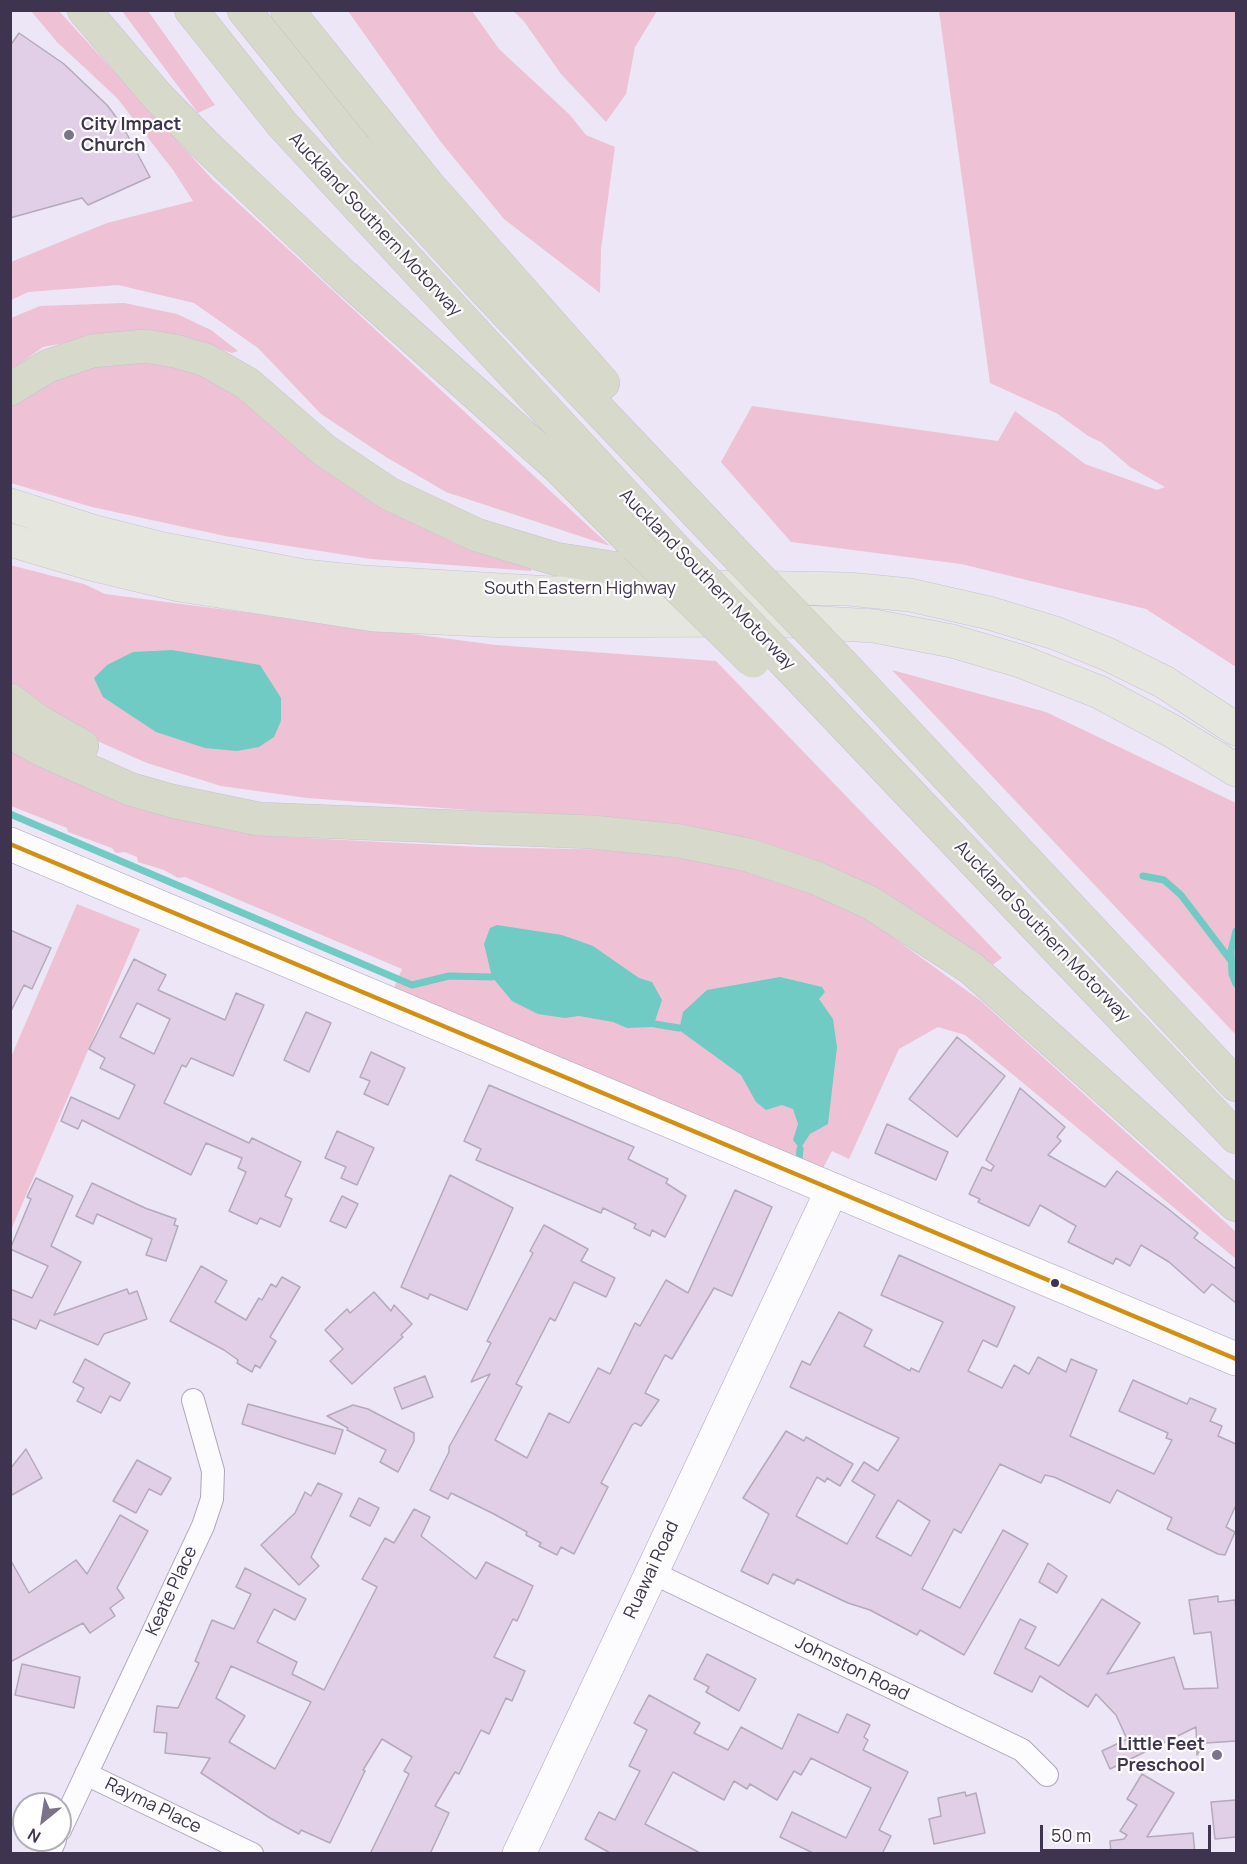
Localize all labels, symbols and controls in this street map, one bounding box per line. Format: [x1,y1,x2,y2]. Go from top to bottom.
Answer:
place label: City Impact Church [81,114,181,156]
marker: City Impact Church [62,128,76,142]
street label: Auckland Southern Motorway [284,129,466,321]
street label: Auckland Southern Motorway [615,485,799,675]
street label: South Eastern Highway [484,578,676,600]
street label: Auckland Southern Motorway [950,837,1134,1027]
unlabelled marker [1049,1277,1061,1289]
street label: Ruawai Road [620,1518,684,1622]
street label: Keate Place [142,1543,202,1639]
street label: Johnston Road [791,1632,913,1706]
place label: Little Feet Preschool [1117,1734,1205,1776]
marker: Little Feet Preschool [1210,1748,1224,1762]
street label: Rayma Place [101,1773,205,1839]
north arrow [12,1792,72,1852]
scale bar [1043,1813,1214,1851]
text: N [24,1823,44,1848]
text: 50 m [1051,1823,1091,1847]

